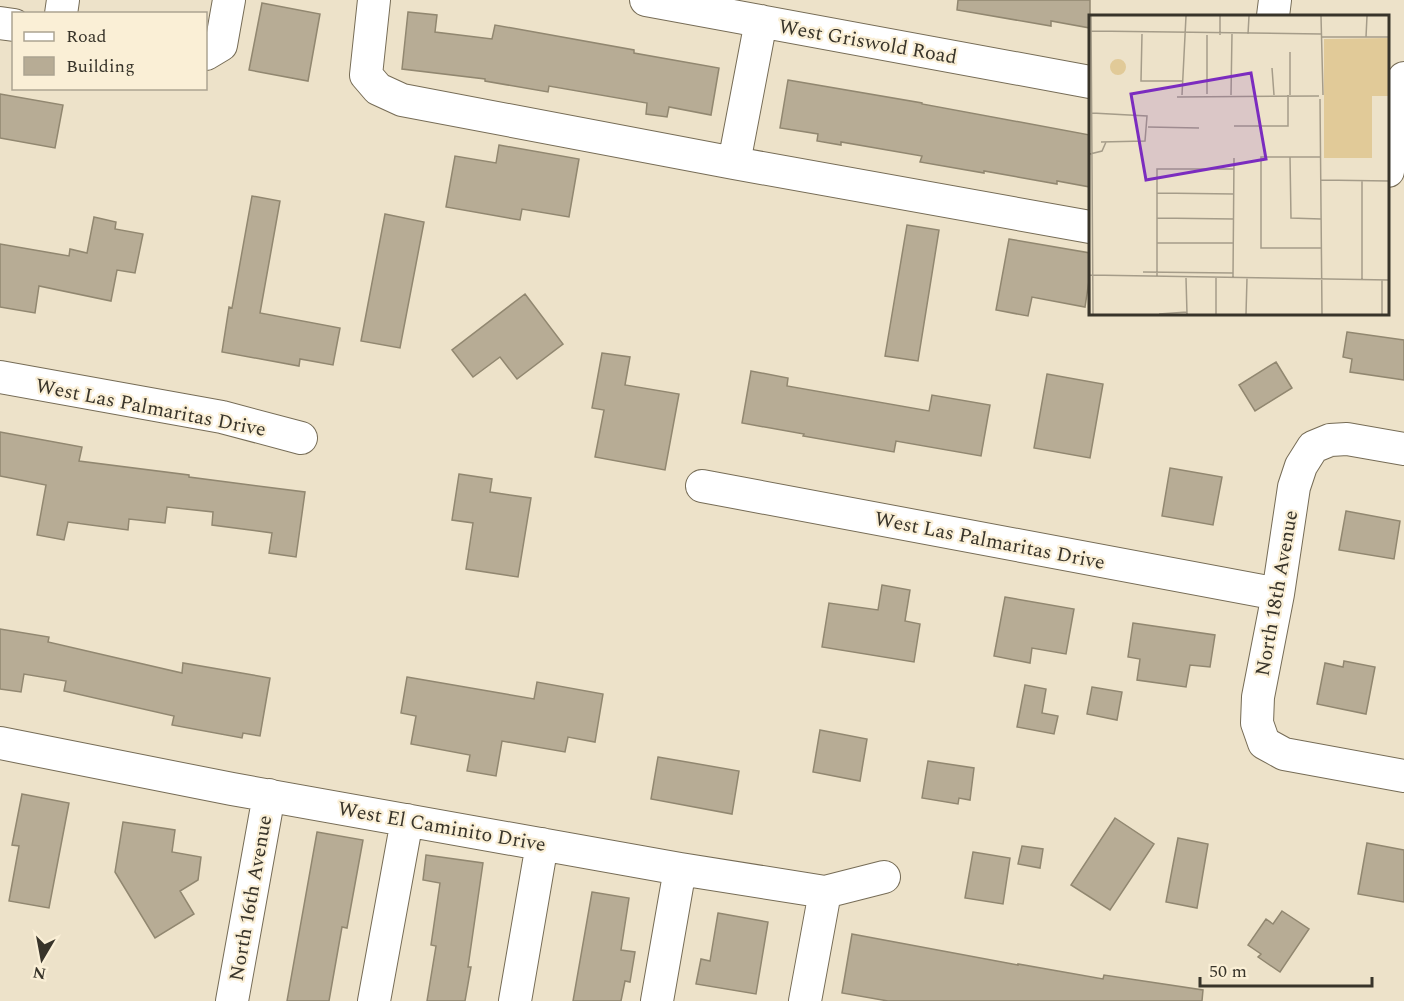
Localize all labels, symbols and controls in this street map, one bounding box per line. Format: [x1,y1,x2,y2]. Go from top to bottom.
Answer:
legend [12,12,207,90]
street label: West Griswold Road [776,12,959,72]
inset map [1089,15,1389,315]
text: Road [66,23,107,50]
text: Building [66,53,135,80]
street label: West Las Palmaritas Drive [33,371,269,445]
street label: West Las Palmaritas Drive [872,504,1108,578]
street label: North 18th Avenue [1248,508,1306,679]
street label: West El Caminito Drive [335,794,548,860]
street label: North 16th Avenue [222,813,280,984]
north arrow [12,929,72,989]
scale bar [1200,950,1372,988]
text: 50 m [1209,958,1247,985]
text: N [31,960,48,986]

